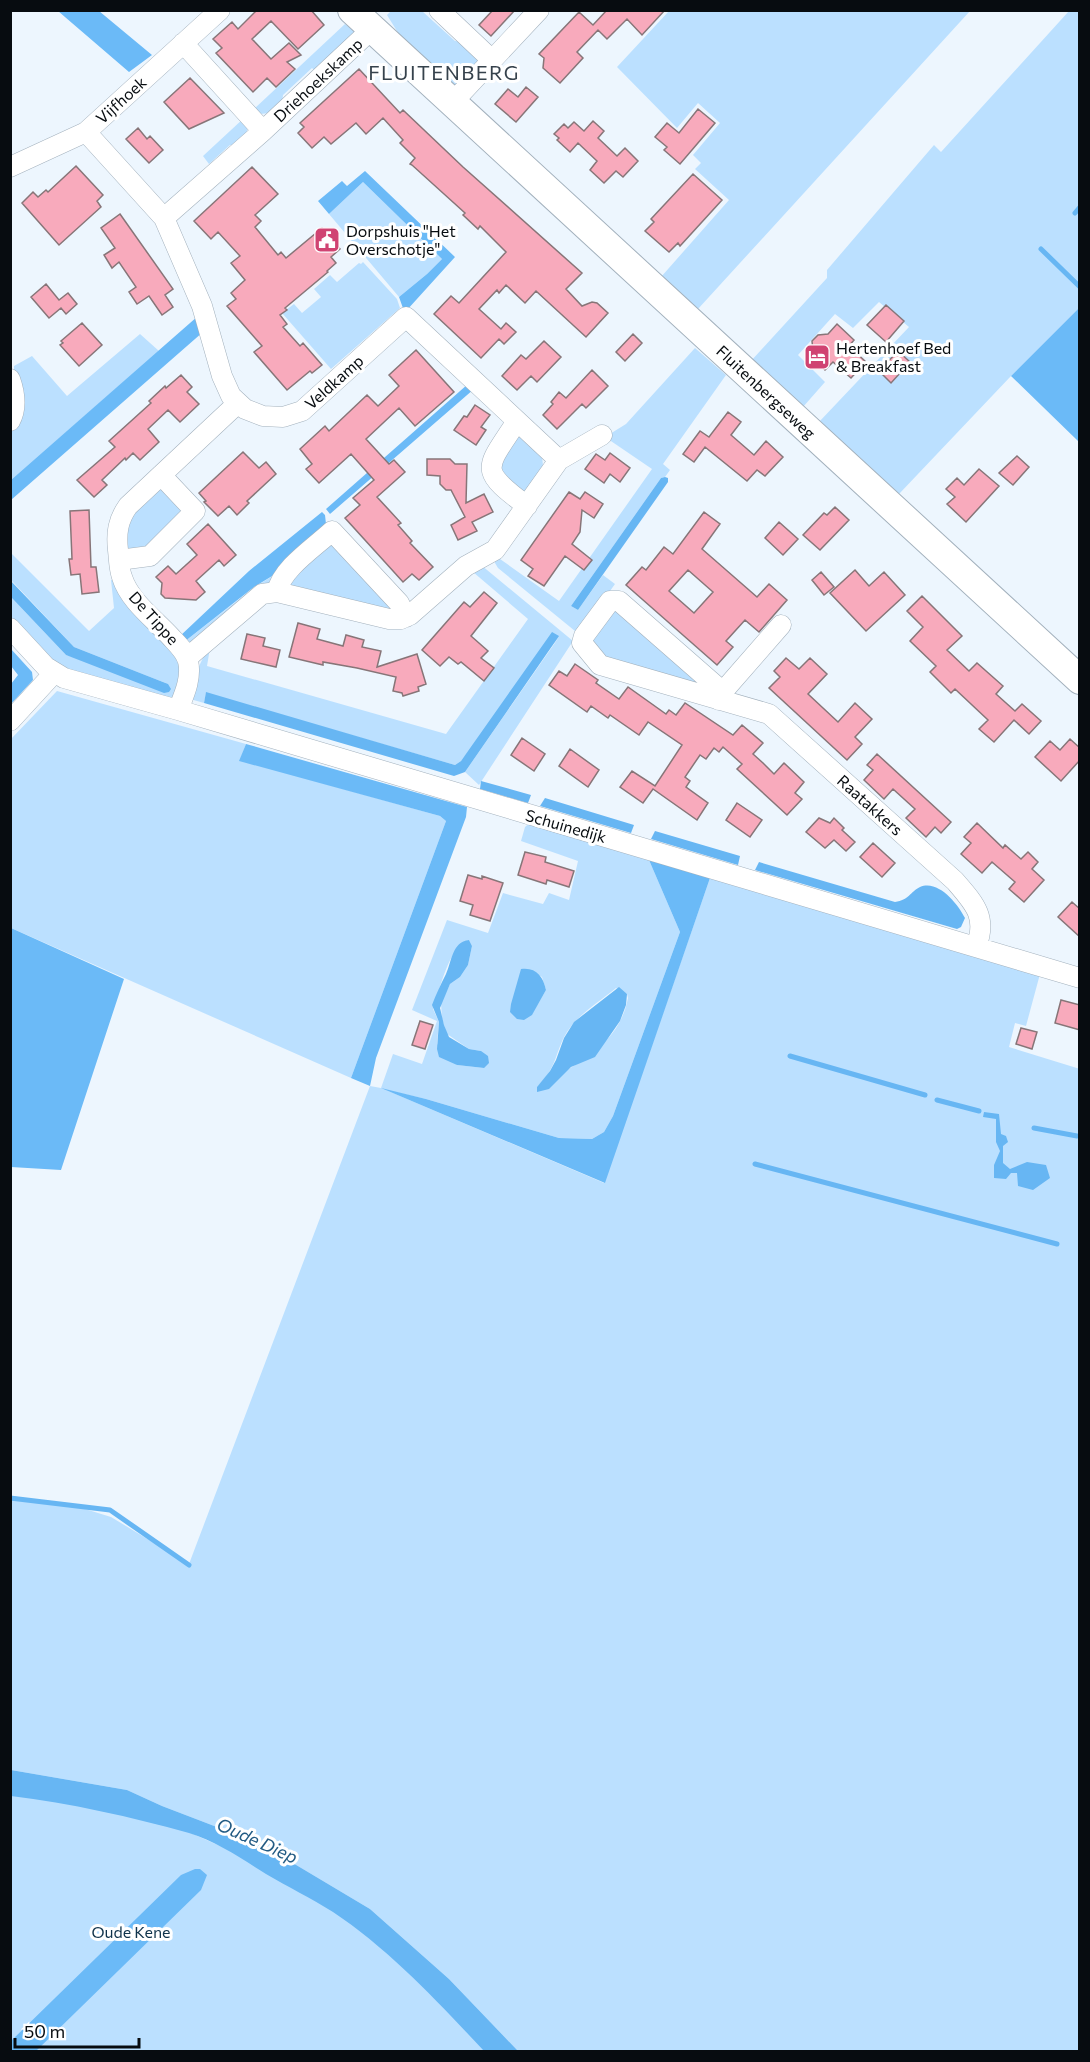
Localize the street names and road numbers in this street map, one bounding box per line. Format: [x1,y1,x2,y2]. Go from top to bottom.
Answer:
street label: Driehoekskamp [269,34,366,126]
street label: Vijfhoek [92,72,150,127]
street label: Fluitenbergseweg [713,341,820,443]
street label: Veldkamp [301,350,367,413]
street label: De Tippe [126,587,183,648]
street label: Raatakkers [834,770,907,839]
street label: Schuinedijk [524,805,609,846]

